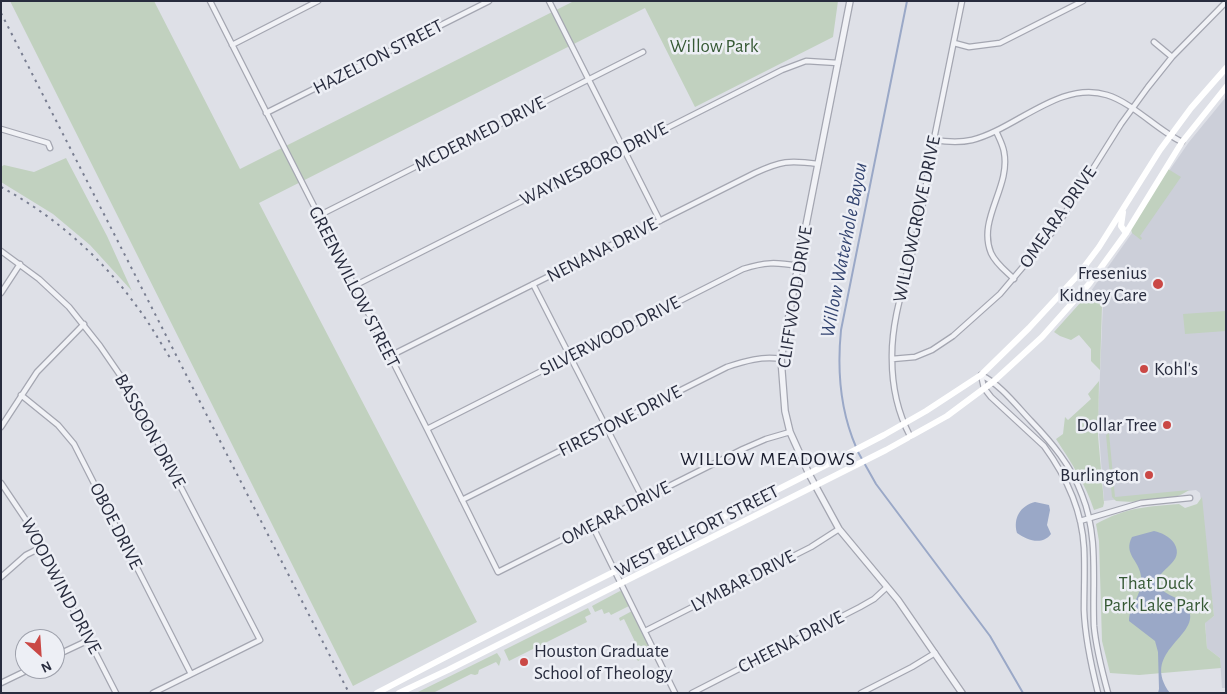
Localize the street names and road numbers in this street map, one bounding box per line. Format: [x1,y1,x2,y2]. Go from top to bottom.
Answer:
street label: HAZELTON STREET [309,14,447,100]
street label: MCDERMED DRIVE [411,91,549,177]
street label: WAYNESBORO DRIVE [516,117,672,211]
street label: WILLOWGROVE DRIVE [888,134,946,304]
street label: OMEARA DRIVE [1014,162,1102,272]
street label: GREENWILLOW STREET [303,202,405,372]
street label: NENANA DRIVE [543,212,661,288]
street label: CLIFFWOOD DRIVE [773,224,817,370]
street label: SILVERWOOD DRIVE [536,291,684,381]
street label: BASSOON DRIVE [109,370,191,492]
street label: FIRESTONE DRIVE [555,380,685,462]
street label: OMEARA DRIVE [558,476,674,550]
street label: OBOE DRIVE [84,479,148,573]
street label: WEST BELLFORT STREET [611,480,783,582]
street label: WOODWIND DRIVE [16,514,106,658]
street label: LYMBAR DRIVE [687,545,799,617]
street label: CHEENA DRIVE [734,606,848,678]

